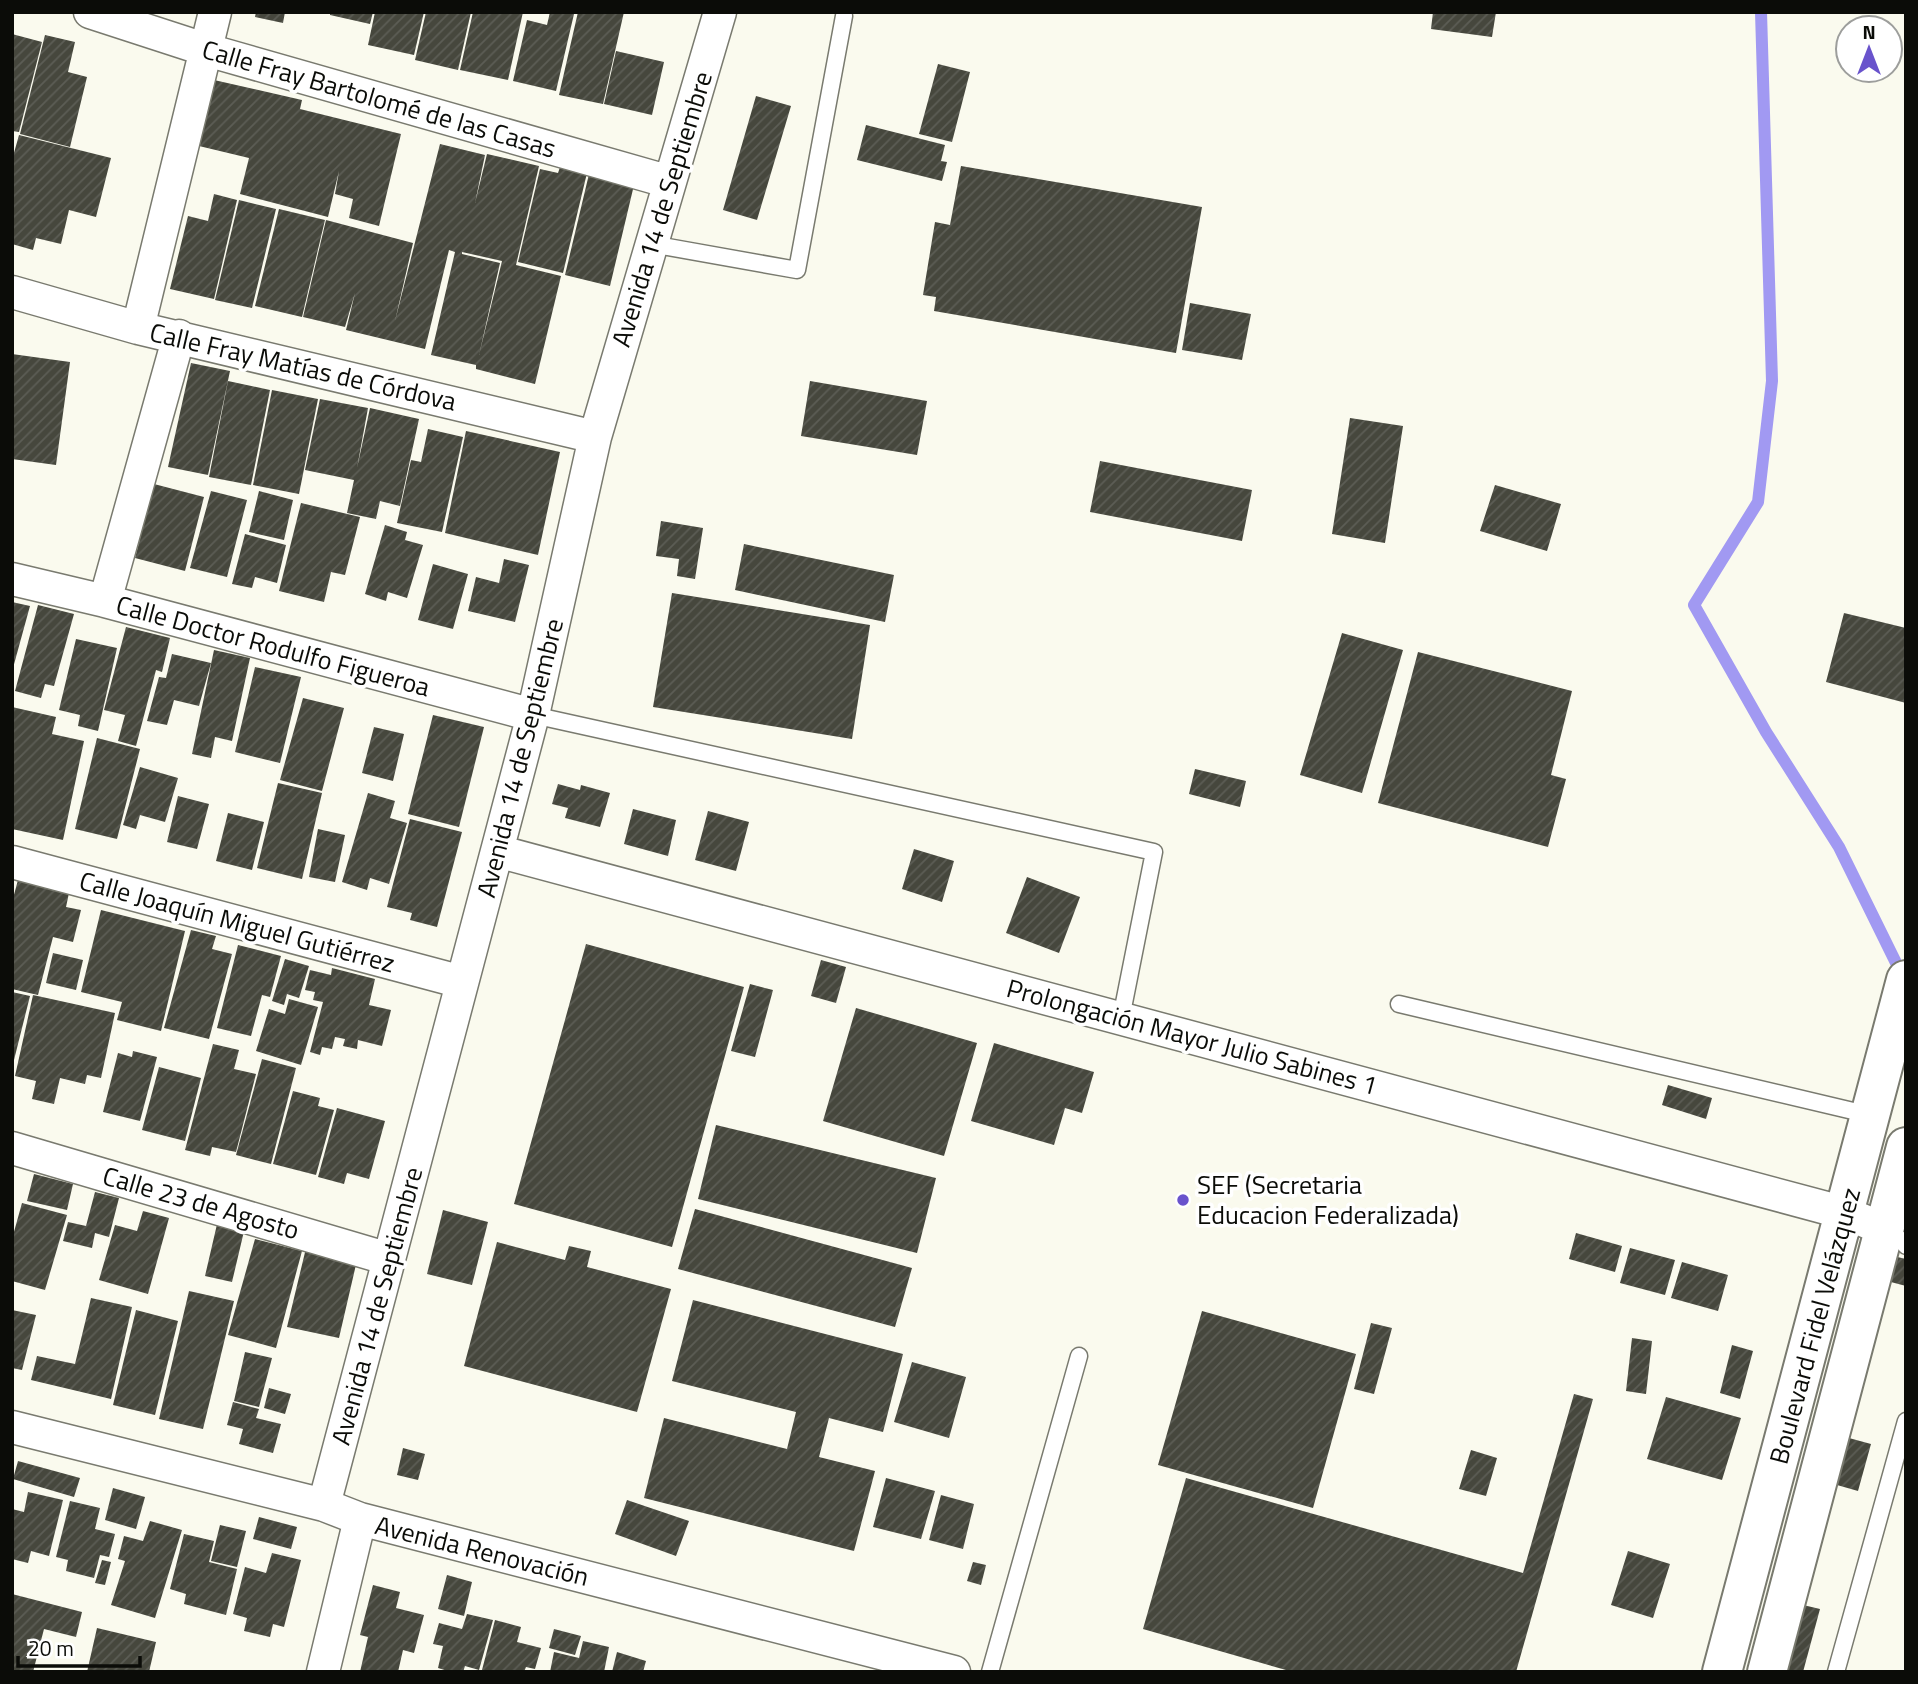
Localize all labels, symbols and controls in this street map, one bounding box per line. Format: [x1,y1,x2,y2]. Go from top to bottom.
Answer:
north arrow [1834,14,1904,84]
text: N [1862,17,1876,46]
street label: Calle Fray Bartolomé de las Casas [198,29,561,168]
street label: Avenida 14 de Septiembre [601,66,722,351]
street label: Calle Fray Matías de Córdova [146,312,460,421]
street label: Calle Doctor Rodulfo Figueroa [112,585,434,706]
street label: Avenida 14 de Septiembre [466,614,573,901]
street label: Calle Joaquín Miguel Gutiérrez [75,861,399,982]
street label: Prolongación Mayor Julio Sabines 1 [1002,968,1382,1105]
street label: Calle 23 de Agosto [98,1156,304,1249]
street label: Avenida 14 de Septiembre [321,1163,432,1449]
place label: SEF (Secretaria Educacion Federalizada) [1197,1165,1459,1234]
street label: Boulevard Fidel Velázquez [1759,1183,1870,1468]
marker: SEF (Secretaria Educacion Federalizada) [1175,1192,1191,1208]
street label: Avenida Renovación [371,1505,593,1596]
scale bar [18,1624,140,1668]
text: 20 m [28,1632,74,1664]

